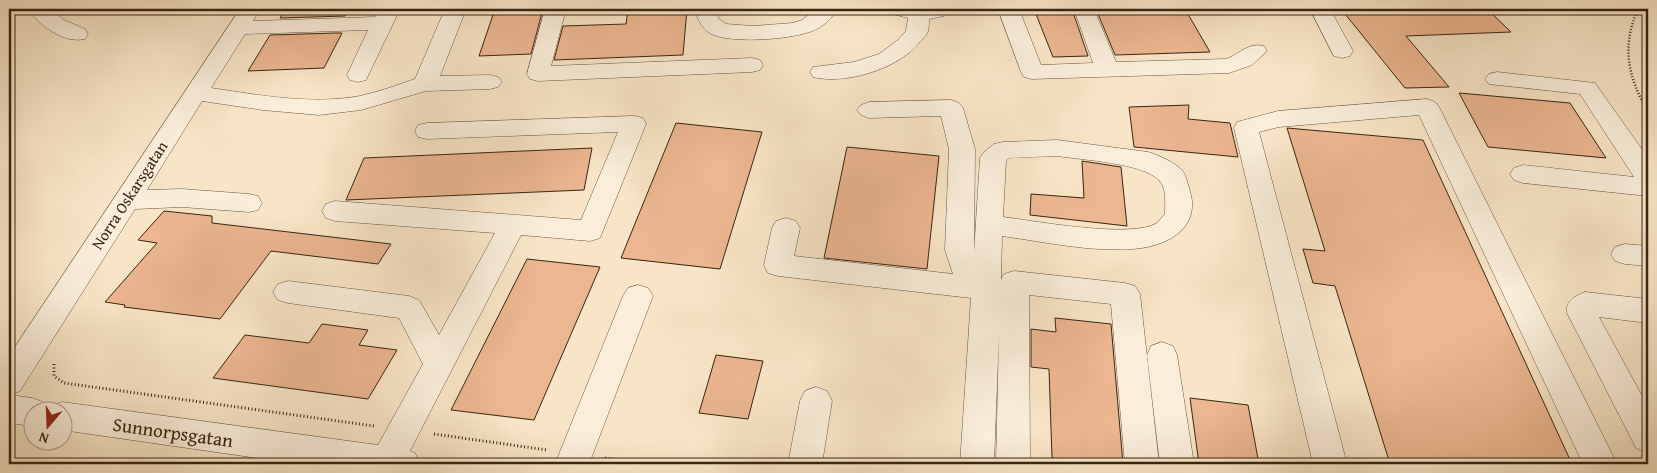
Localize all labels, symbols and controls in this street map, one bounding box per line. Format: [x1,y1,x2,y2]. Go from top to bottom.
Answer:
street label: Norra Oskarsgatan [85,136,173,254]
north arrow [22,400,72,450]
street label: Sunnorpsgatan [111,410,235,454]
text: N [35,427,51,449]

